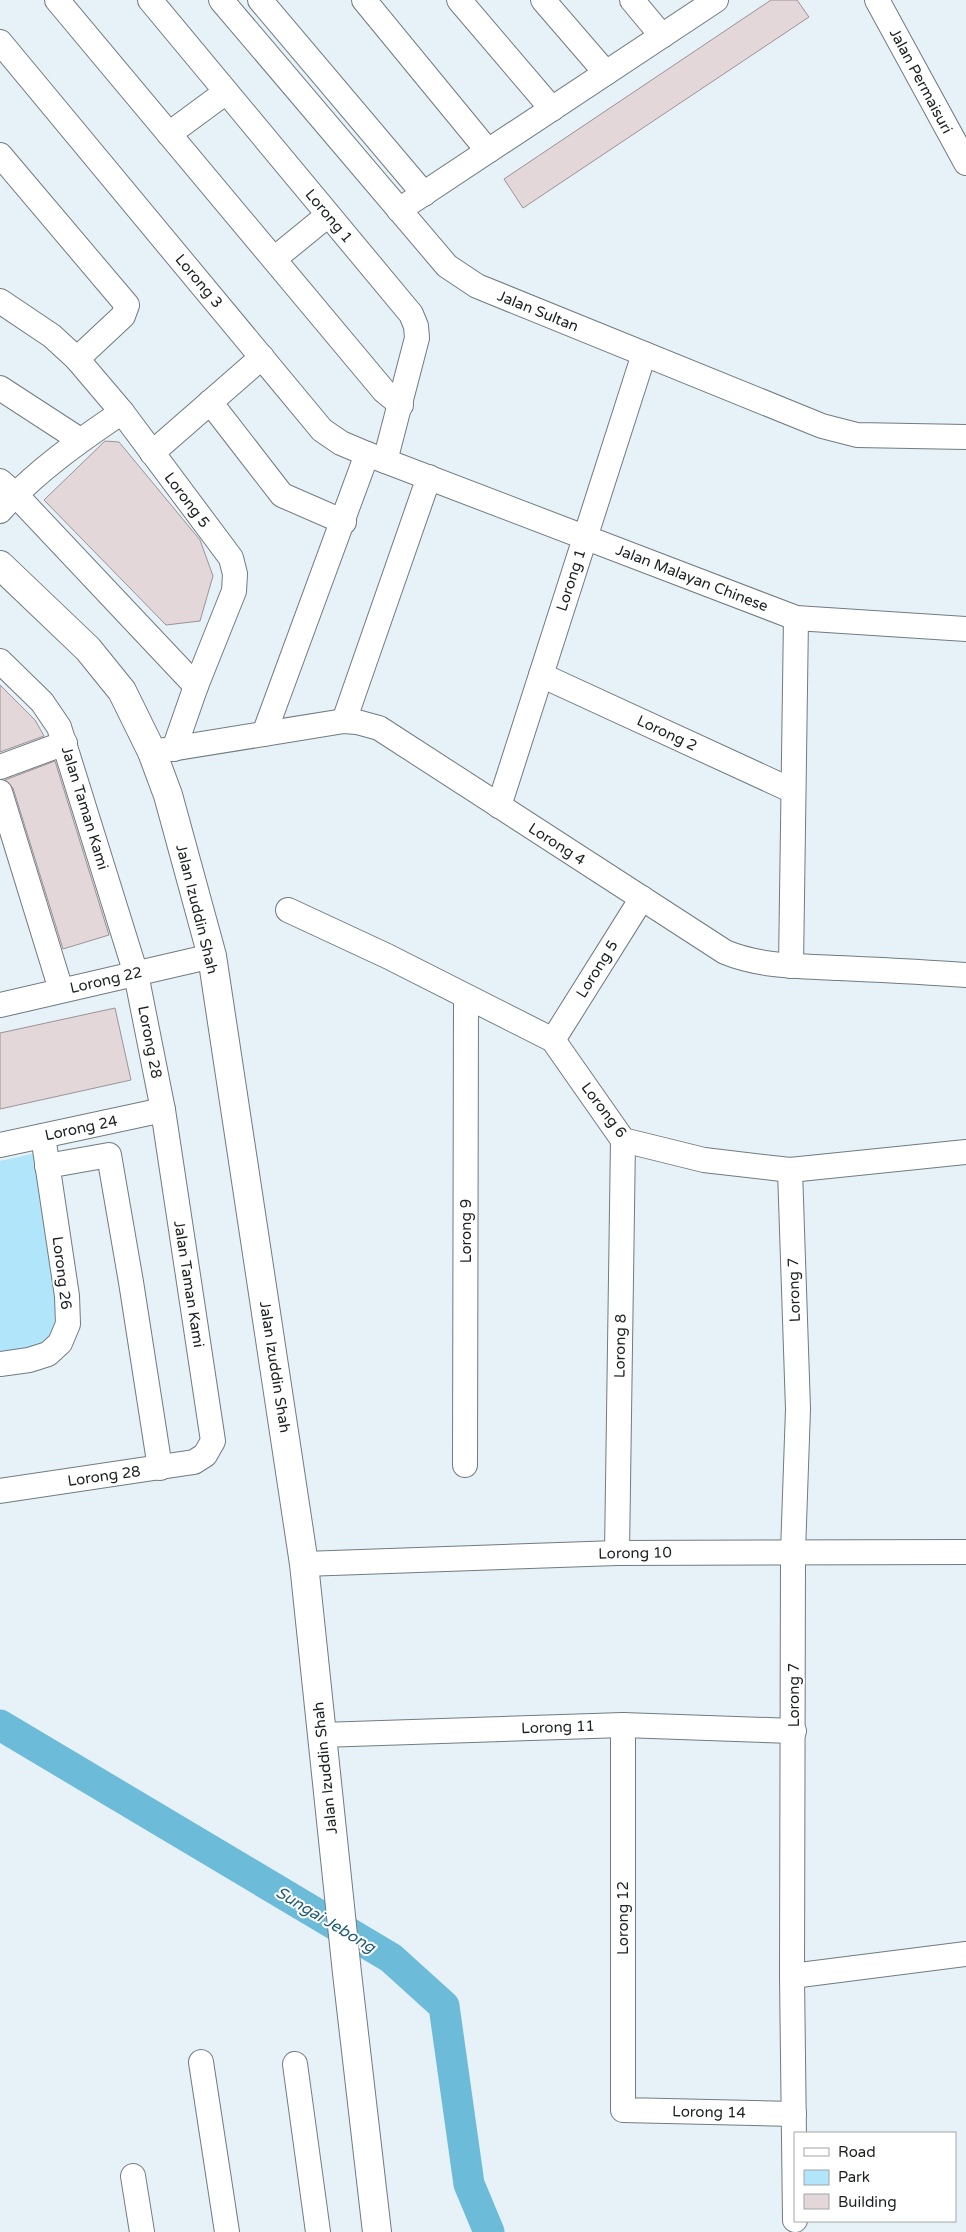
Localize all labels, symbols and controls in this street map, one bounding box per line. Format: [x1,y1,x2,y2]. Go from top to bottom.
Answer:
street label: Jalan Permaisuri [886,25,956,137]
street label: Lorong 1 [301,186,357,246]
street label: Lorong 3 [171,251,227,311]
street label: Jalan Sultan [495,287,581,335]
street label: Lorong 5 [160,469,214,531]
street label: Jalan Malayan Chinese [613,541,771,615]
street label: Lorong 1 [553,547,589,613]
street label: Lorong 2 [634,711,700,755]
street label: Jalan Taman Kami [58,744,112,872]
street label: Lorong 4 [525,819,589,869]
street label: Jalan Izuddin Shah [172,842,222,976]
street label: Lorong 5 [572,937,622,1001]
street label: Lorong 22 [68,963,144,997]
street label: Lorong 28 [134,1004,166,1080]
street label: Lorong 6 [577,1079,631,1141]
street label: Lorong 24 [43,1112,119,1144]
street label: Lorong 9 [457,1199,475,1263]
street label: Jalan Taman Kami [170,1219,208,1349]
street label: Lorong 26 [49,1235,75,1311]
street label: Lorong 7 [784,1258,804,1322]
street label: Jalan Izuddin Shah [256,1300,294,1434]
street label: Lorong 8 [610,1314,630,1378]
street label: Lorong 28 [66,1462,142,1490]
street label: Lorong 10 [598,1543,672,1563]
street label: Lorong 7 [785,1663,803,1727]
street label: Jalan Izuddin Shah [309,1701,341,1835]
street label: Lorong 11 [521,1717,595,1737]
street label: Lorong 12 [614,1881,632,1955]
water label: Sungai Jebong [272,1882,380,1958]
street label: Lorong 14 [672,2102,746,2122]
legend [794,2132,956,2222]
text: Road [838,2143,876,2161]
text: Park [838,2168,870,2186]
text: Building [838,2193,897,2211]

